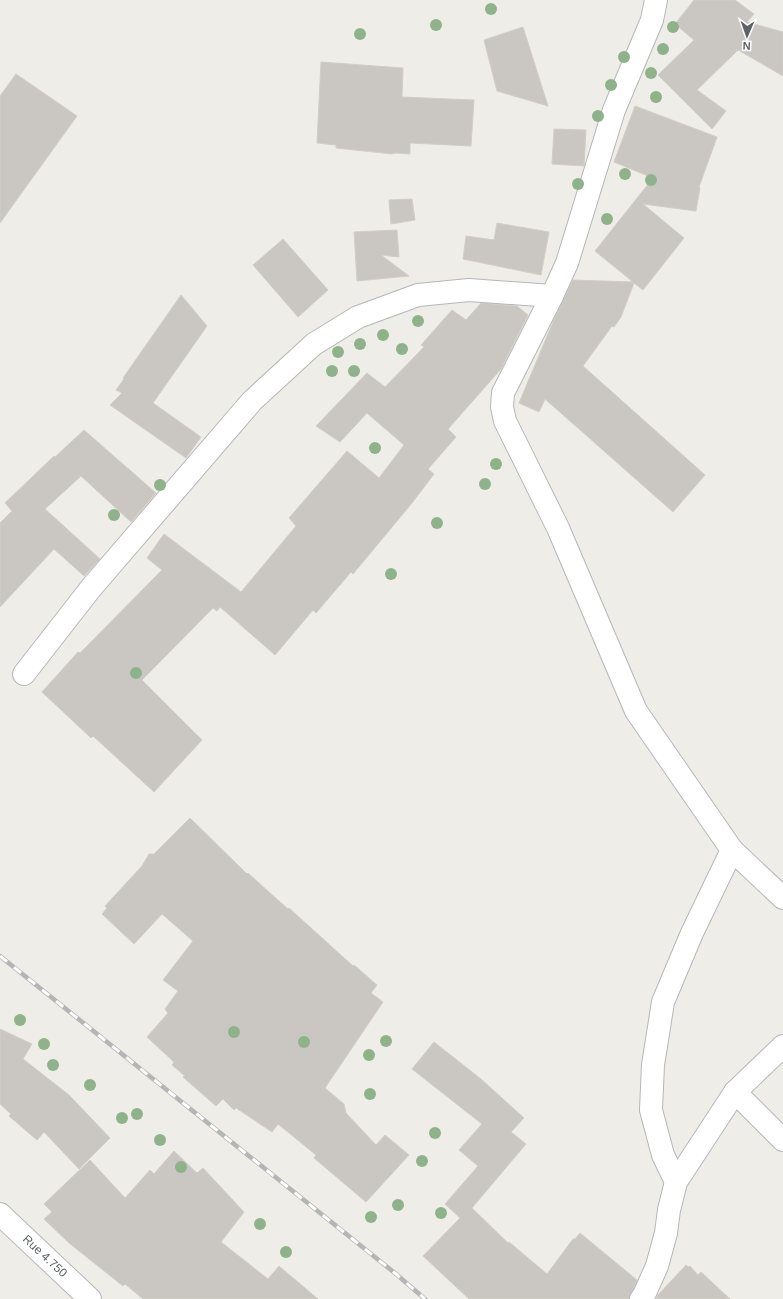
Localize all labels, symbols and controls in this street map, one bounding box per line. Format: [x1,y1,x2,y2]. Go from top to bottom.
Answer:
north arrow [727,16,767,56]
text: N [742,40,751,52]
street label: Rue 4.750 [20,1232,70,1280]

